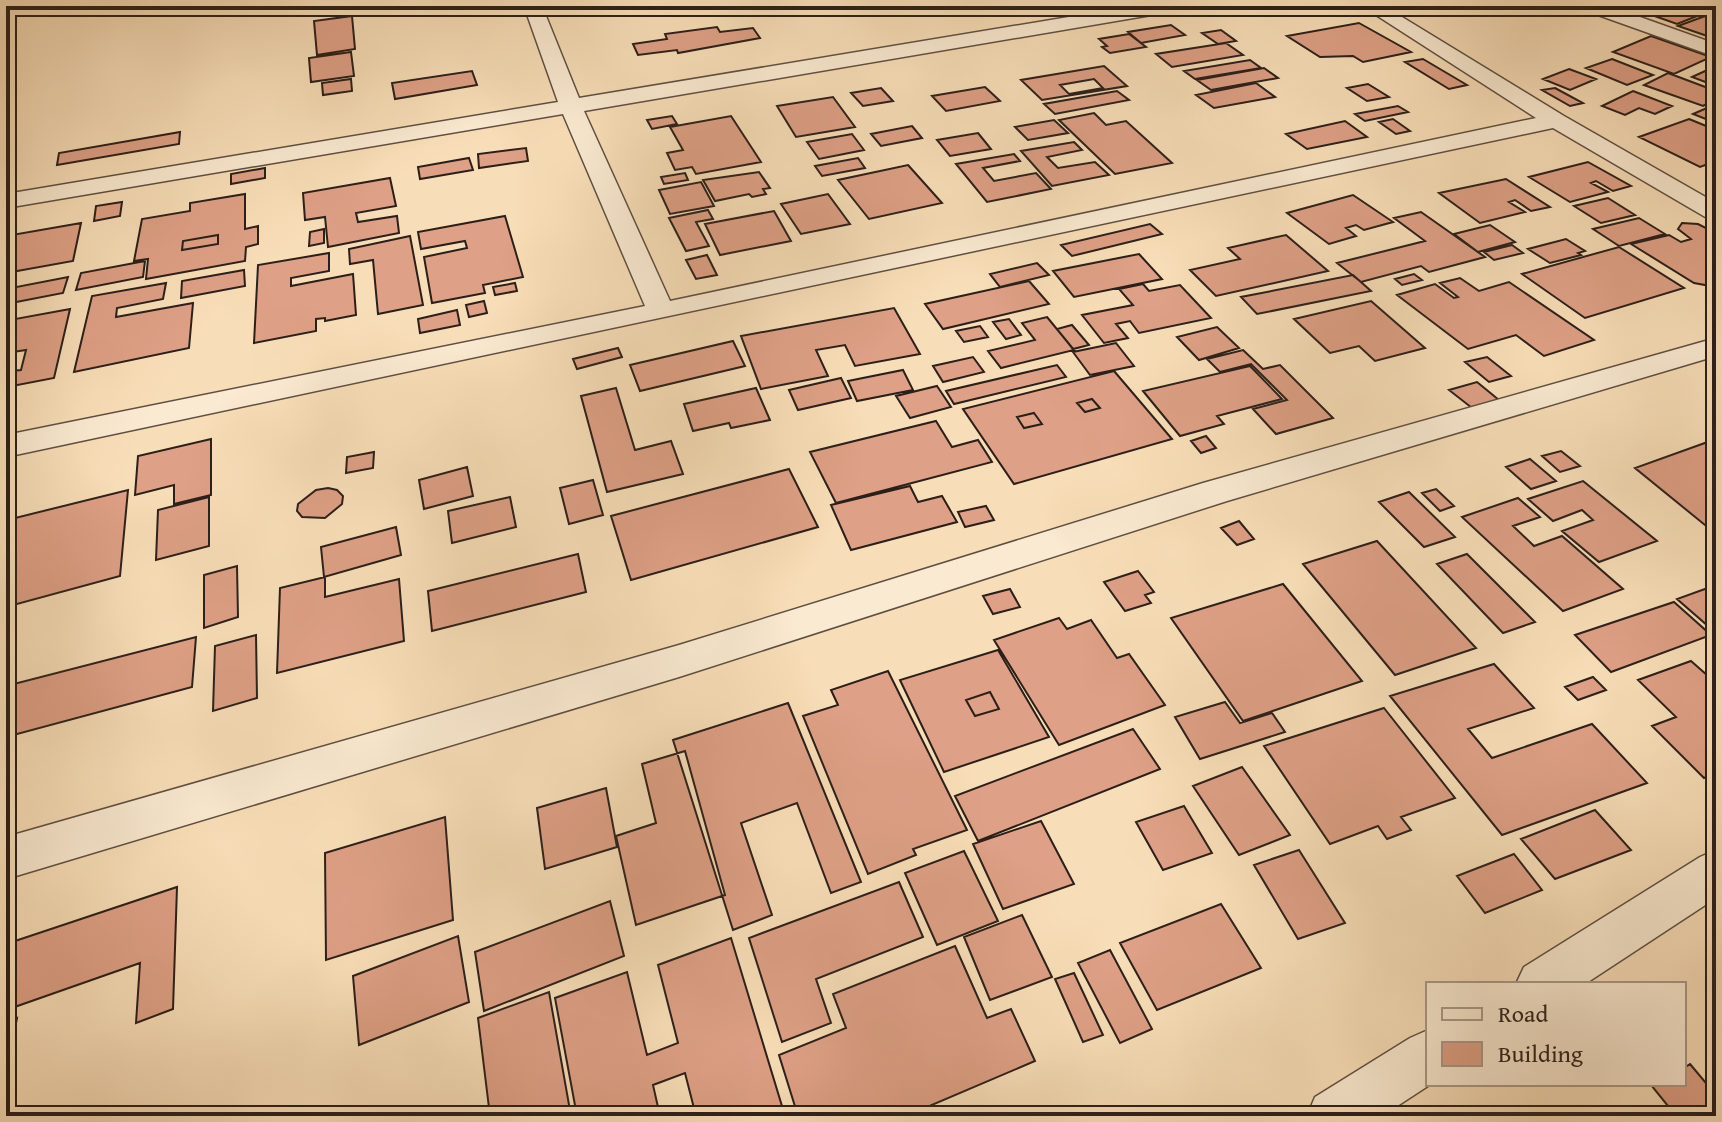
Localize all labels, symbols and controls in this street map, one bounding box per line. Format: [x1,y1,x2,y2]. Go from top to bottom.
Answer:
legend [1426,982,1686,1086]
text: Road [1498,996,1548,1031]
text: Building [1498,1036,1583,1071]

